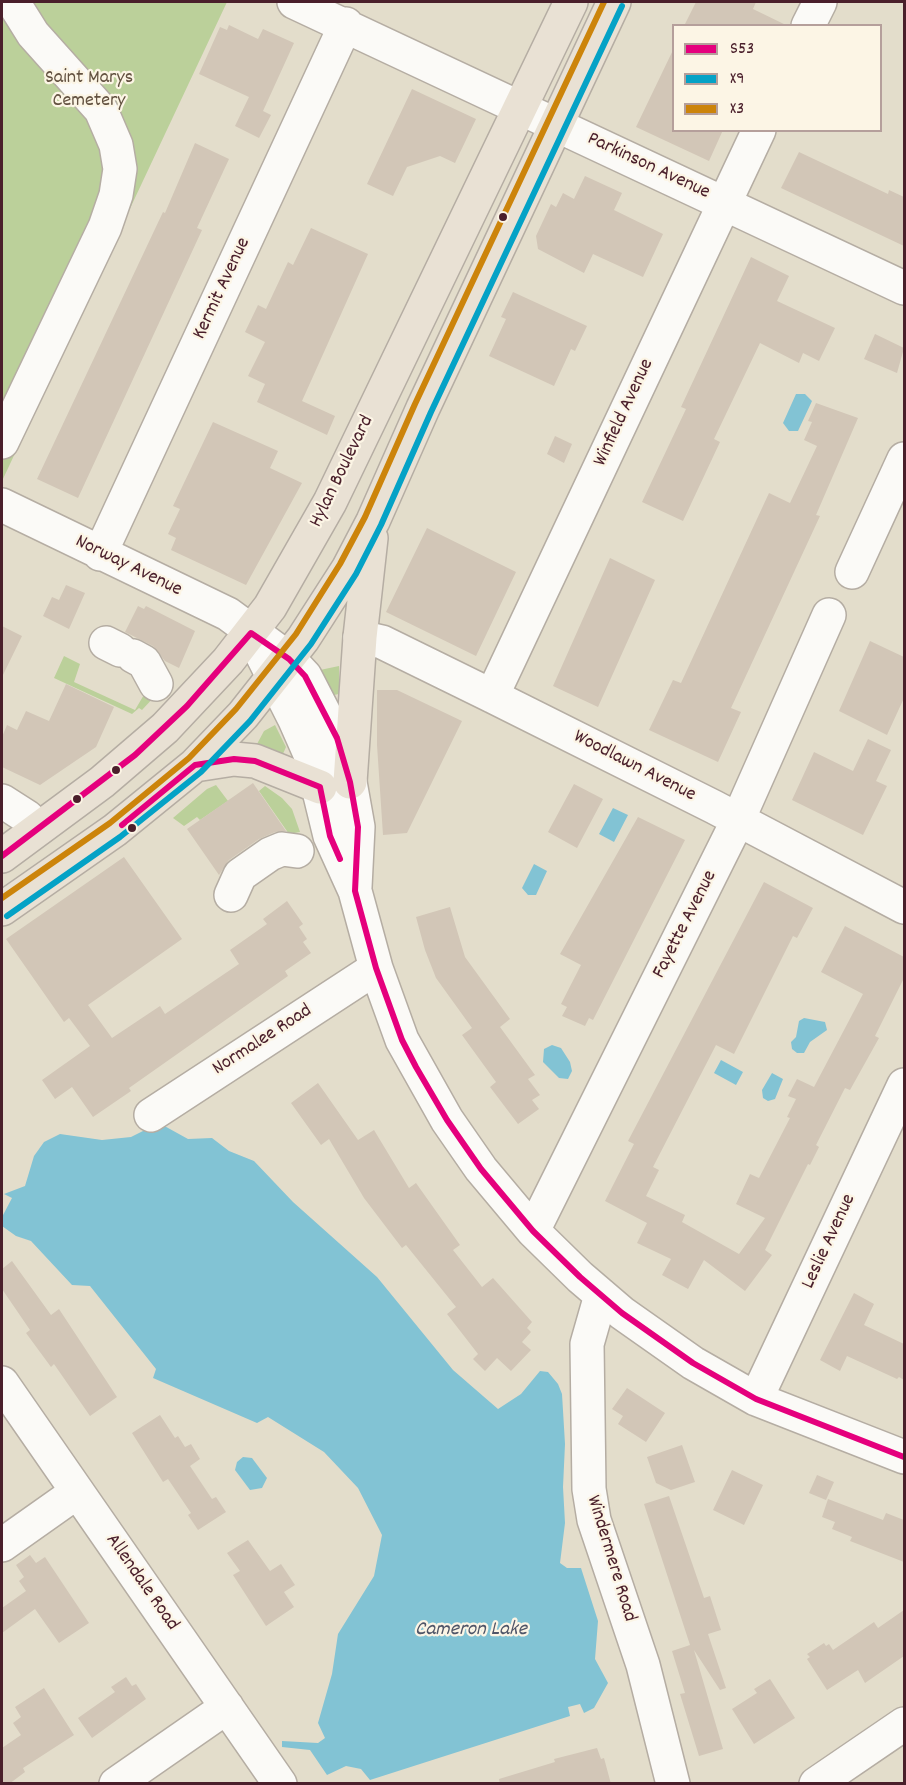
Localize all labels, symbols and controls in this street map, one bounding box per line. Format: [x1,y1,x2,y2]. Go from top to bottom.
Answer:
legend [672,24,882,132]
text: S53 [730,37,754,62]
park label: Saint Marys Cemetery [45,67,133,114]
text: X9 [730,67,745,92]
text: X3 [730,97,744,122]
street label: Parkinson Avenue [583,128,713,206]
unlabelled marker [497,211,509,223]
street label: Kermit Avenue [189,234,257,344]
street label: Winfield Avenue [590,355,660,471]
street label: Hylan Boulevard [306,412,380,532]
street label: Norway Avenue [71,531,185,603]
street label: Woodlawn Avenue [569,726,699,808]
unlabelled marker [110,764,122,776]
unlabelled marker [71,793,83,805]
unlabelled marker [126,822,138,834]
street label: Fayette Avenue [649,867,723,983]
street label: Normalee Road [209,1000,317,1082]
street label: Leslie Avenue [798,1191,862,1293]
street label: Windermere Road [579,1493,641,1625]
street label: Allendale Road [99,1530,183,1636]
water label: Cameron Lake [415,1618,527,1644]

